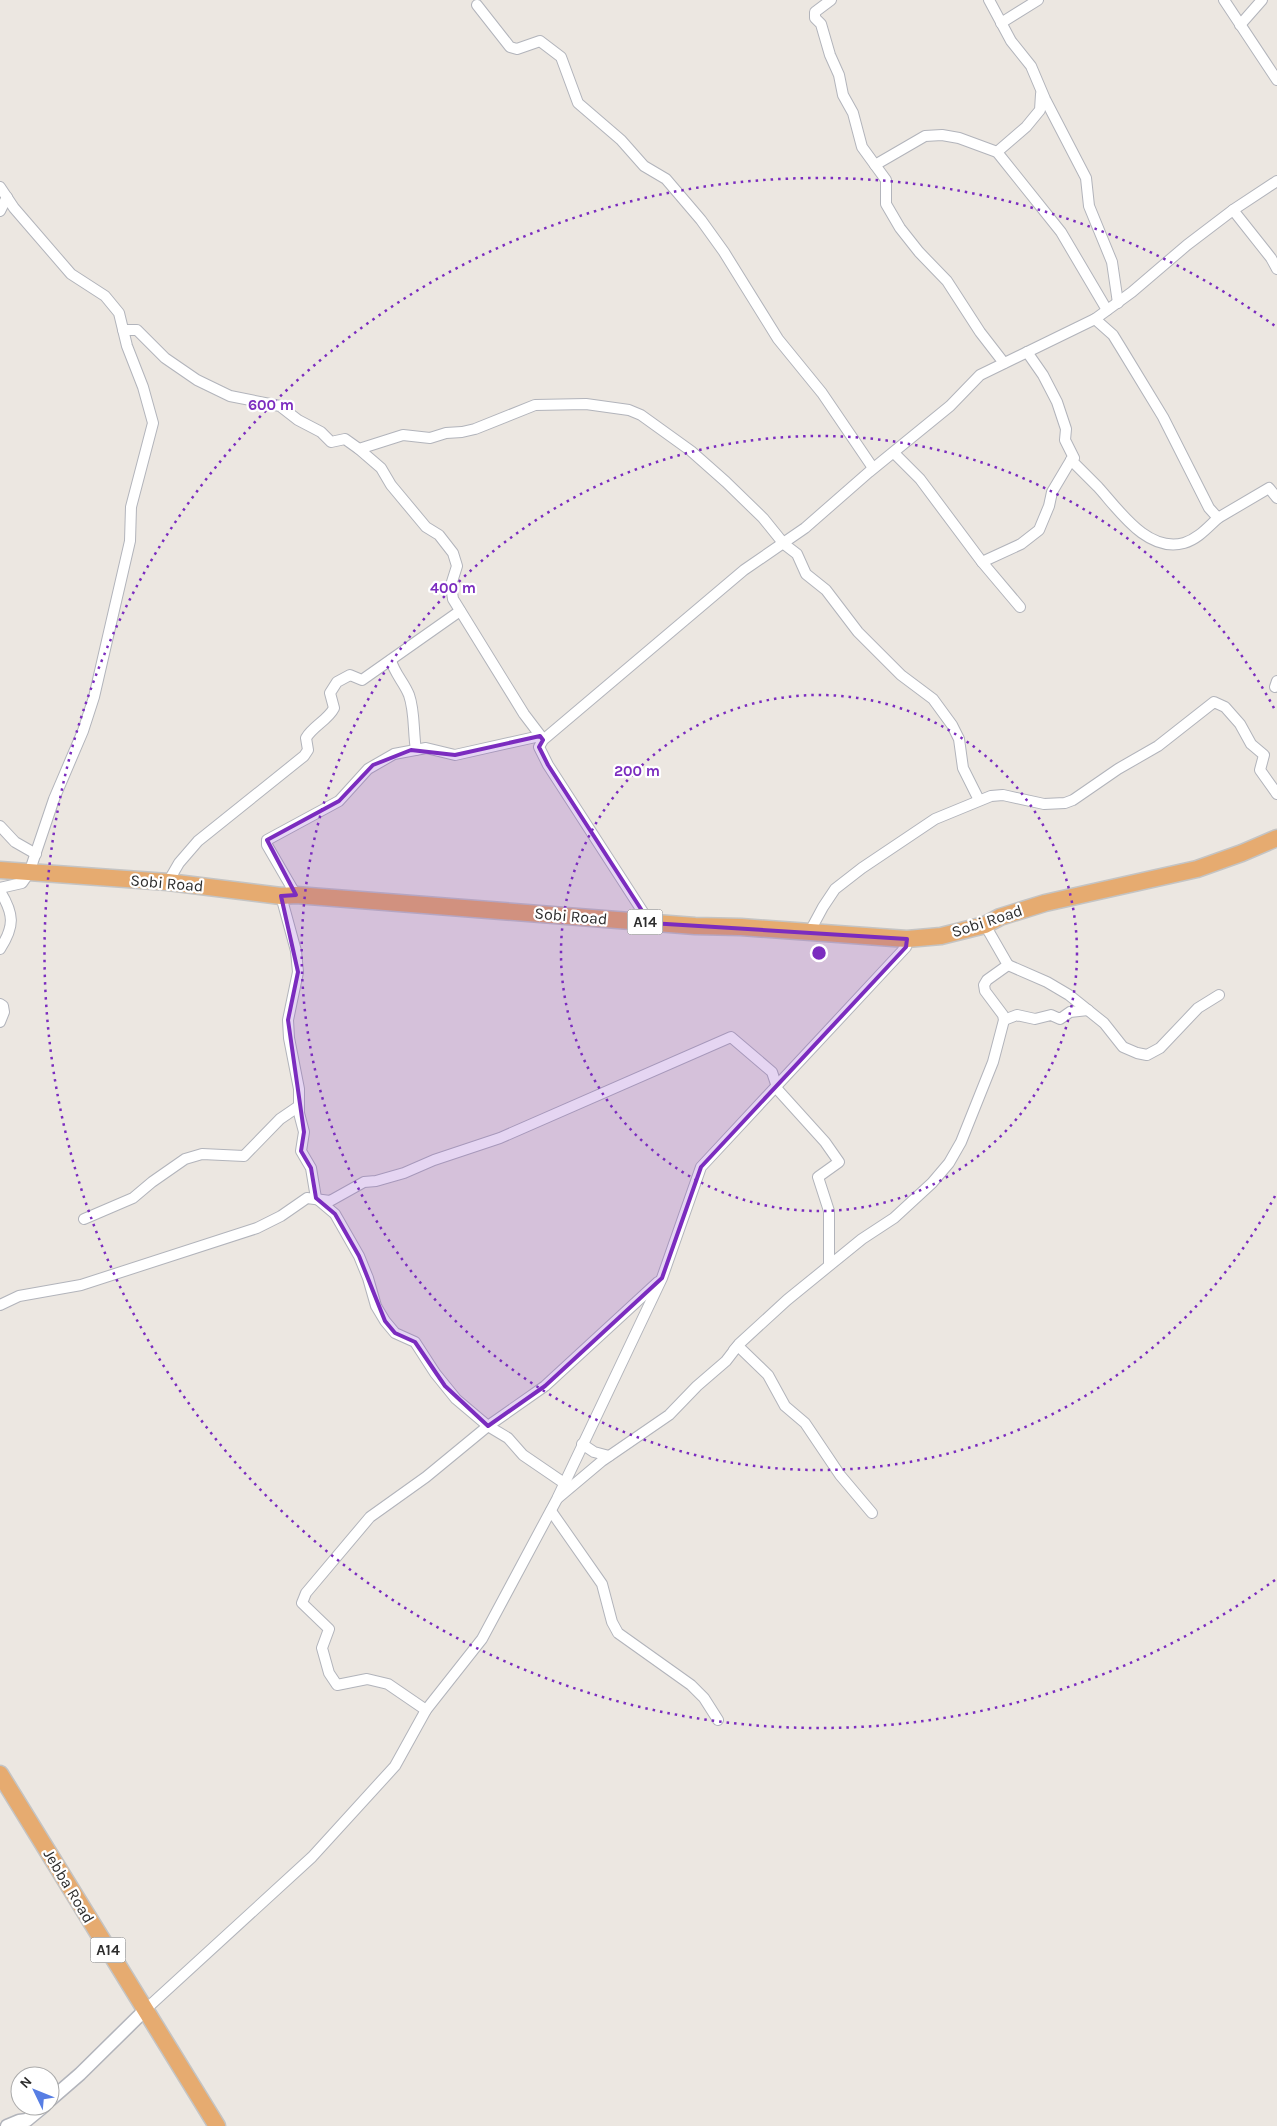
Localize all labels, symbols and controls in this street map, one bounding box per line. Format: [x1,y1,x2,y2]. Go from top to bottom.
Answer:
text: 600 m [248,396,294,414]
text: 400 m [430,579,476,597]
text: 200 m [614,762,660,780]
street label: Sobi Road [130,870,204,896]
street label: Sobi Road [949,901,1025,941]
street label: Sobi Road [534,903,608,929]
road number: A14 [628,910,662,934]
centre of rings [810,944,828,962]
street label: Jebba Road [39,1846,99,1926]
road number: A14 [90,1938,126,1962]
north arrow [10,2066,60,2116]
text: N [16,2073,36,2092]

